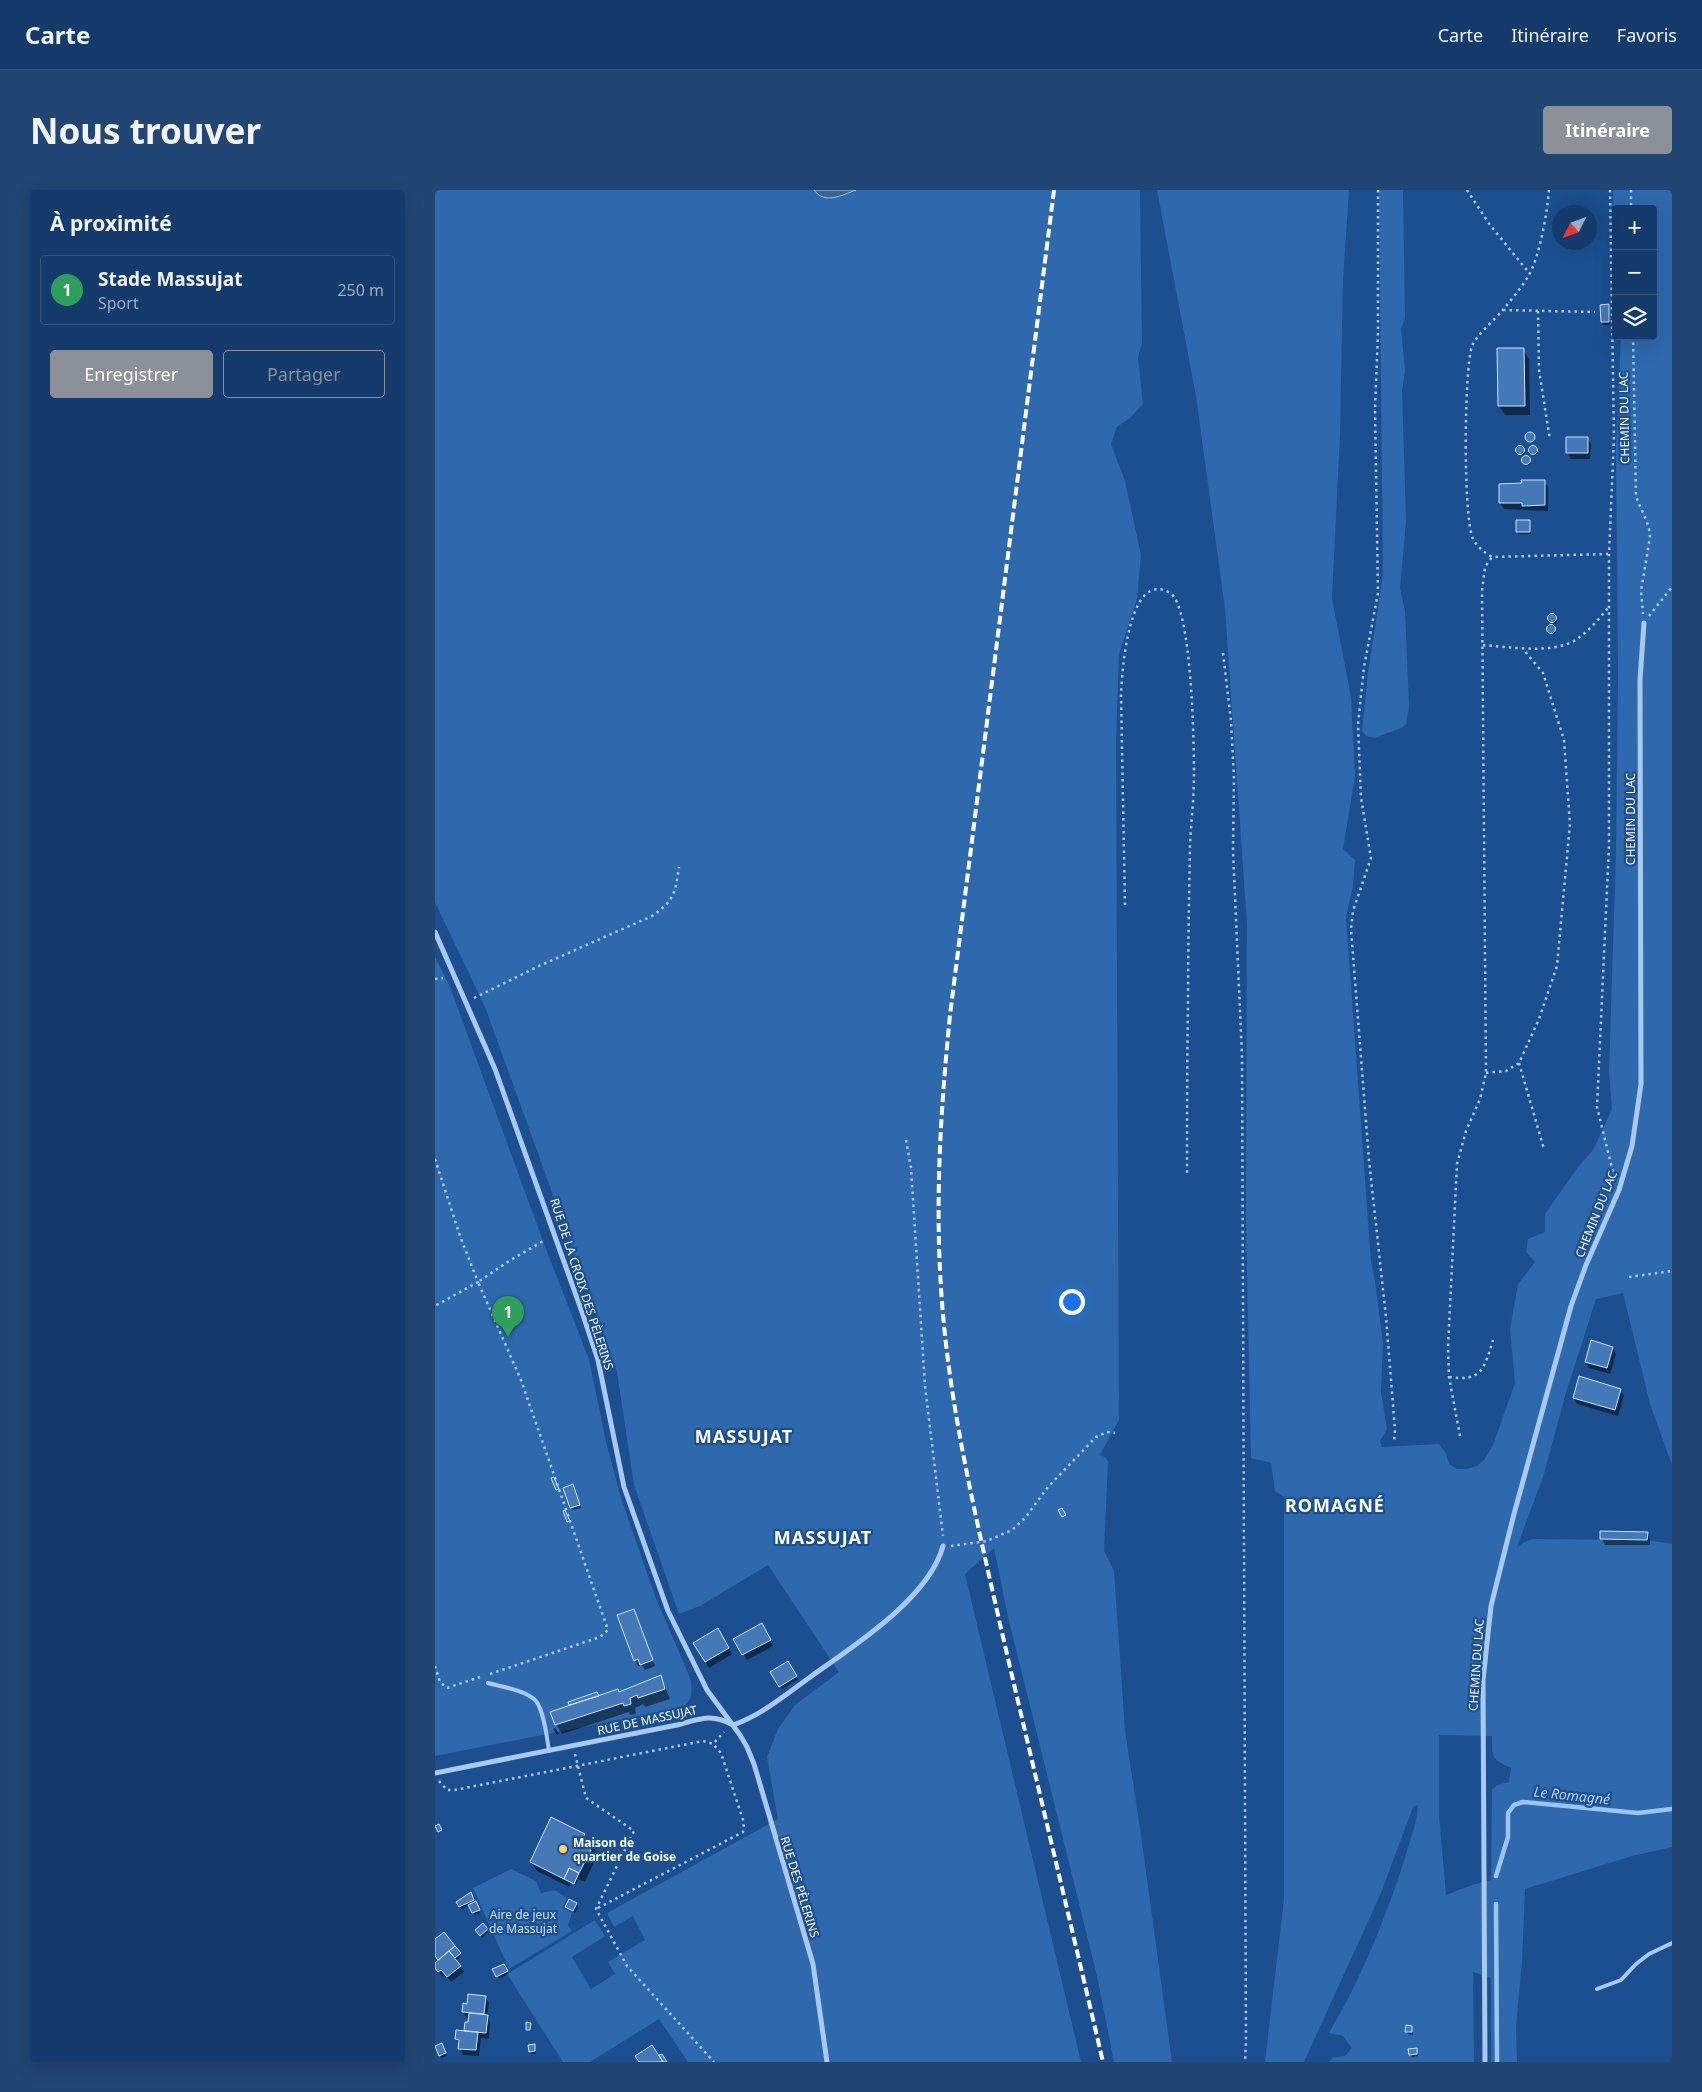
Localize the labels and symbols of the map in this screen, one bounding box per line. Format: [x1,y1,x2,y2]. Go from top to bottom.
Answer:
north arrow [1552,205,1597,250]
street label: CHEMIN DU LAC [1615,371,1633,464]
street label: CHEMIN DU LAC [1622,772,1639,865]
street label: CHEMIN DU LAC [1571,1168,1621,1260]
street label: RUE DE LA CROIX DES PÈLERINS [546,1196,618,1372]
your location [1059,1289,1085,1315]
pin: 1 [492,1296,524,1337]
district label: MASSUJAT [695,1424,793,1448]
district label: ROMAGNÉ [1285,1493,1385,1517]
district label: MASSUJAT [774,1525,872,1549]
street label: CHEMIN DU LAC [1464,1618,1488,1712]
street label: RUE DE MASSUJAT [595,1701,699,1739]
water label: Le Romagné [1533,1782,1611,1808]
place label: Maison de quartier de Goise [573,1834,676,1865]
street label: RUE DES PÈLERINS [776,1834,824,1940]
marker: Maison de quartier de Goise [557,1843,569,1855]
park label: Aire de jeux de Massujat [489,1906,558,1937]

